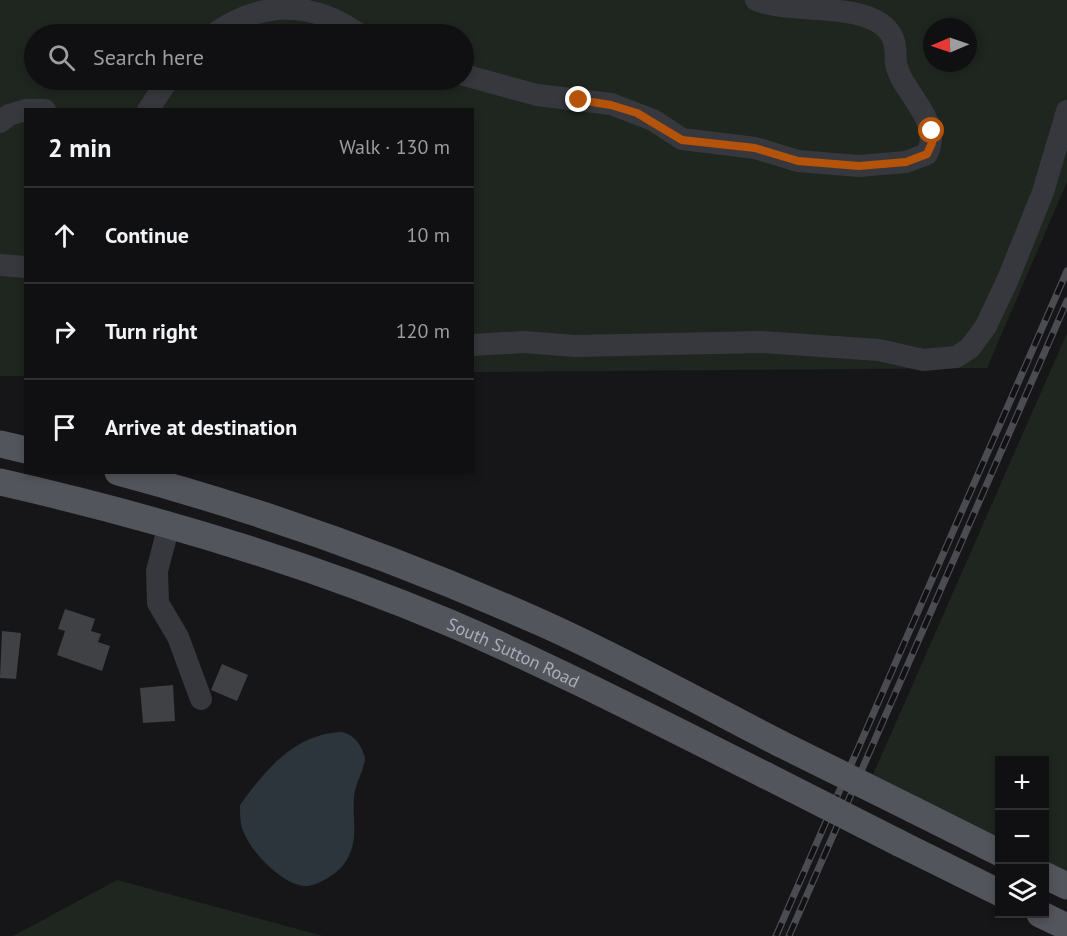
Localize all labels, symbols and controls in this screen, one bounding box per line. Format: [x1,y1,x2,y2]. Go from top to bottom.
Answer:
north arrow [923,18,977,72]
search box [24,24,474,90]
icon: search [45,41,78,74]
text: Search here [93,43,204,71]
route end [565,86,591,112]
route start [918,117,944,143]
text: 2 min [48,131,111,164]
text: Walk · 130 m [339,134,450,160]
icon: ahead [48,219,81,252]
text: Continue [105,221,189,249]
text: 10 m [407,222,450,248]
icon: right [48,315,81,348]
text: Turn right [105,317,197,345]
text: 120 m [396,318,450,344]
icon: arrive [48,411,81,444]
text: Arrive at destination [105,413,297,441]
street label: South Sutton Road [444,612,584,692]
map controls [995,756,1049,918]
button: + [995,756,1049,810]
button: − [995,810,1049,864]
button: layers [995,864,1049,918]

